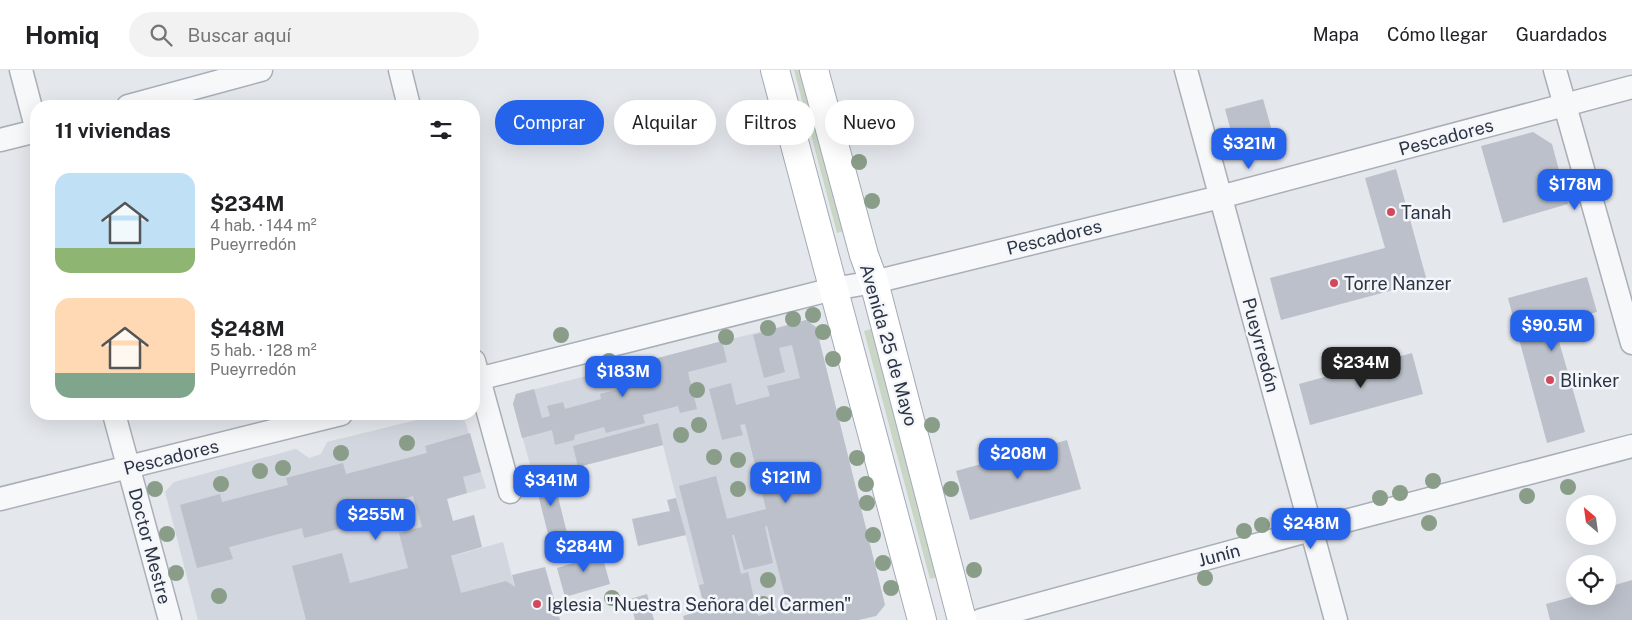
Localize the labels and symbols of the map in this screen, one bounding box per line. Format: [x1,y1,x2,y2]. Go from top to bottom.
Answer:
street label: Pescadores [1396,114,1496,160]
pin: $321M [1214,128,1284,170]
pin: $178M [1540,168,1610,211]
place label: Tanah [1401,202,1451,223]
marker: Tanah [1385,206,1397,218]
street label: Pescadores [1004,215,1104,259]
street label: Avenida 25 de Mayo [856,262,922,428]
place label: Torre Nanzer [1344,273,1452,294]
marker: Torre Nanzer [1328,277,1340,289]
street label: Pueyrredón [1238,295,1284,395]
pin: $90.5M [1511,310,1593,352]
pin: $234M [1326,346,1396,389]
pin: $183M [588,356,658,398]
place label: Blinker [1560,370,1619,391]
marker: Blinker [1544,374,1556,386]
street label: Pescadores [121,435,221,479]
pin: $208M [983,438,1053,480]
pin: $121M [751,462,821,504]
pin: $341M [516,464,586,507]
street label: Doctor Mestre [124,486,176,606]
north arrow [1566,495,1616,545]
pin: $255M [341,498,411,541]
pin: $248M [1276,508,1346,550]
pin: $284M [549,530,619,573]
street label: Junín [1196,539,1242,571]
place label: Iglesia "Nuestra Señora del Carmen" [547,594,851,615]
marker: Iglesia "Nuestra Señora del Carmen" [531,598,543,610]

